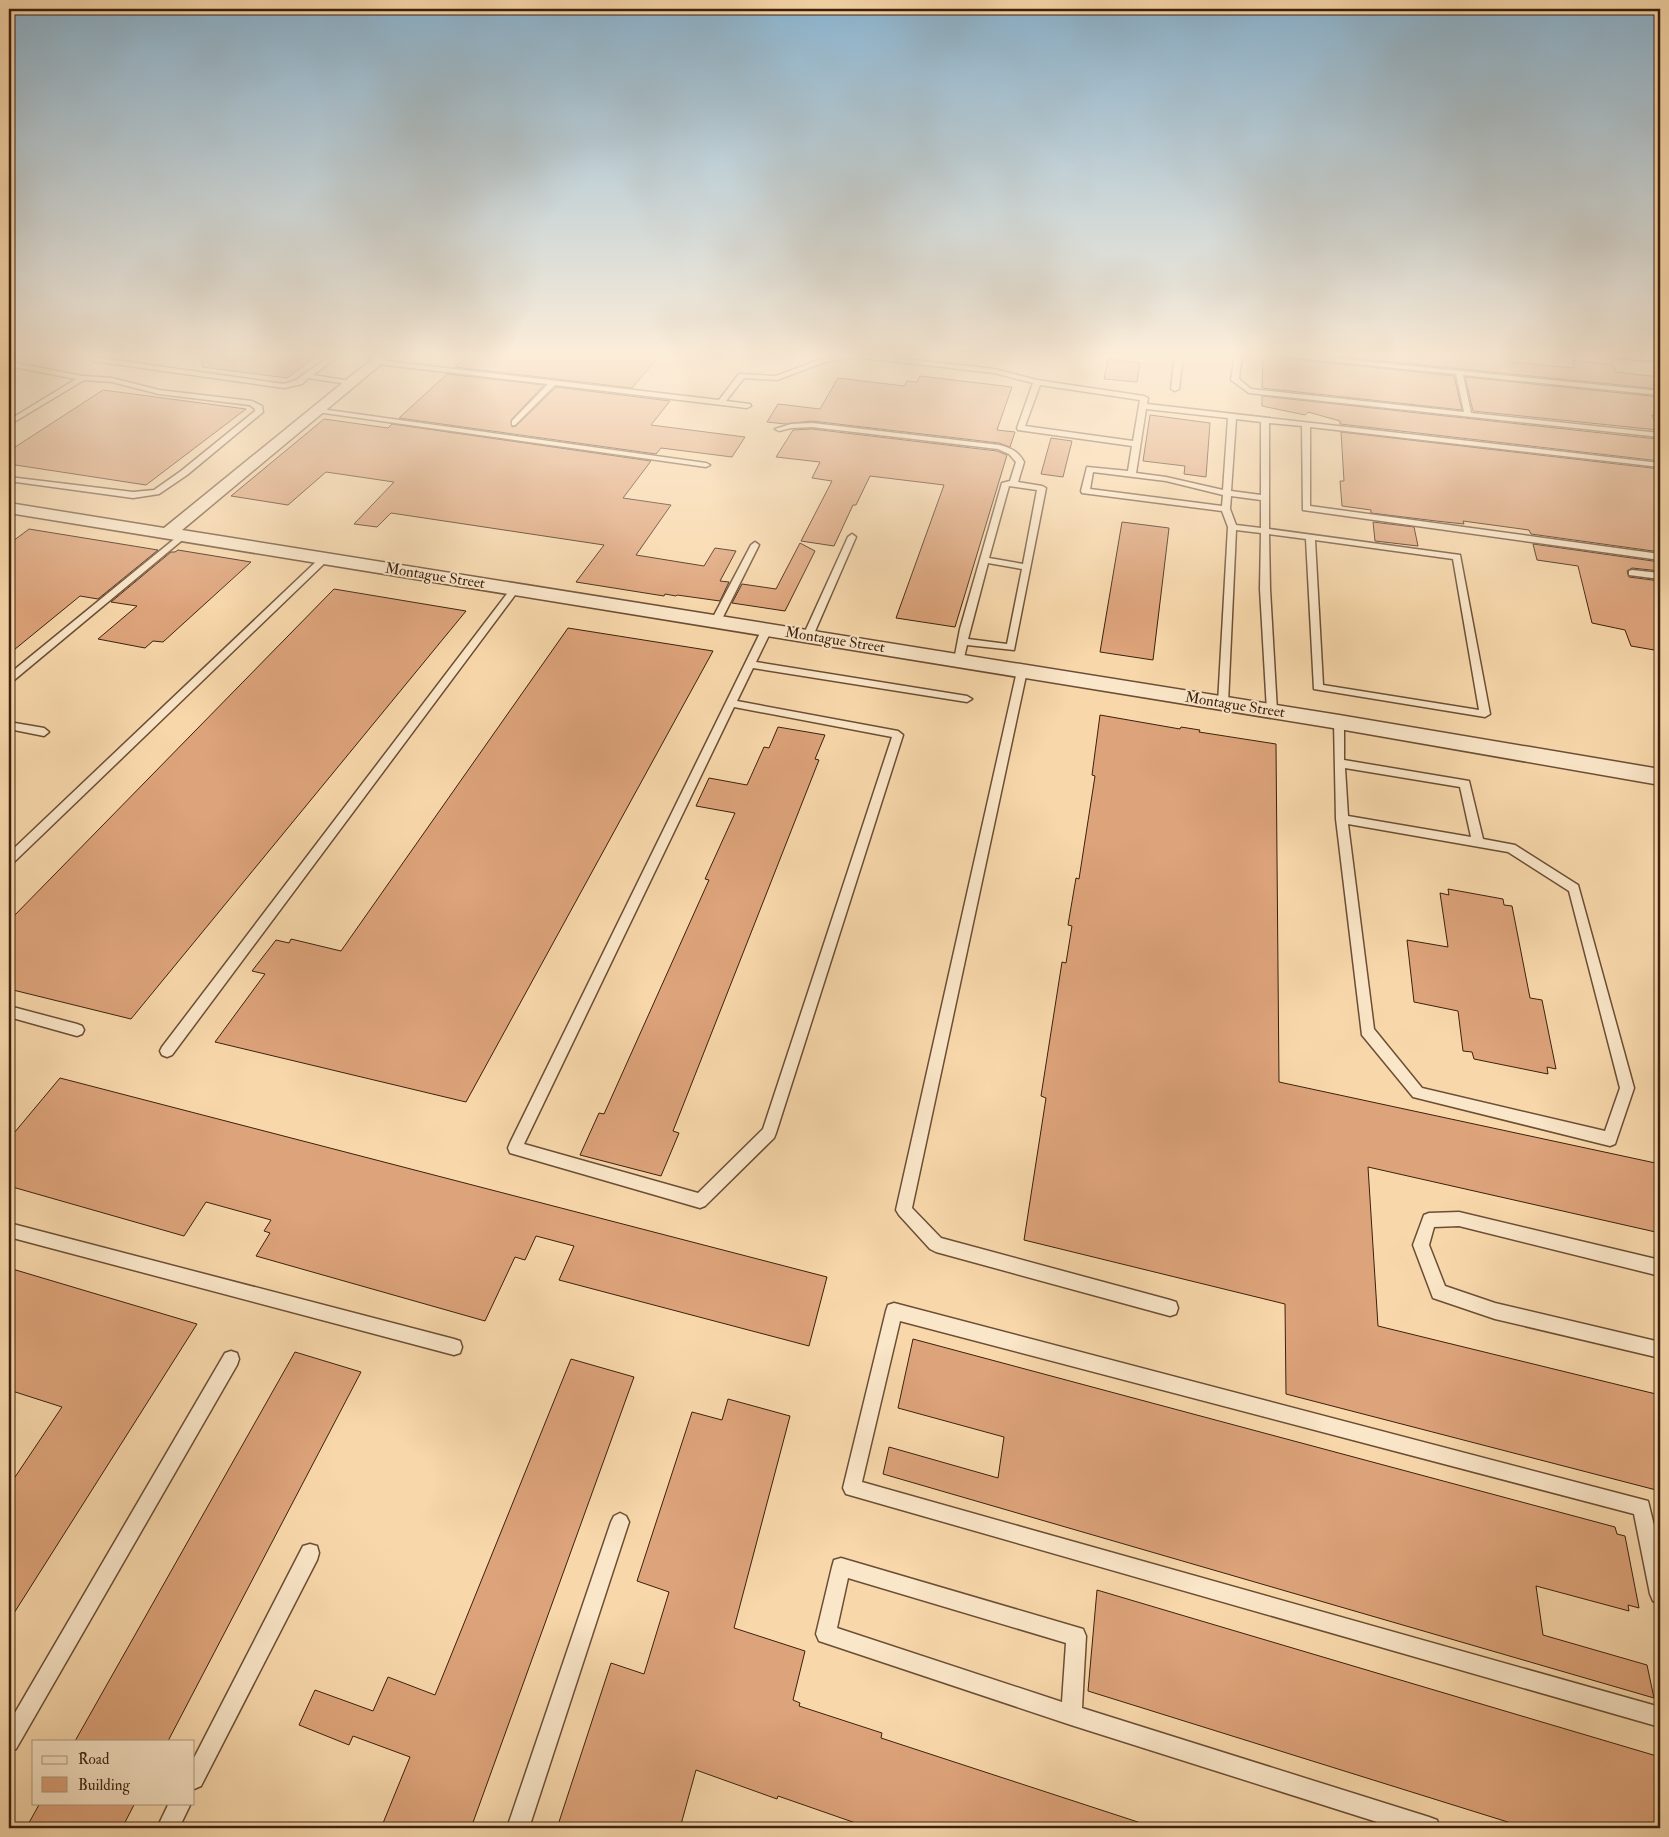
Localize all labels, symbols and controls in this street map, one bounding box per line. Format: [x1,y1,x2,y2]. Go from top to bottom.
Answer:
street label: Montague Street [384,559,486,593]
street label: Montague Street [784,623,886,657]
street label: Montague Street [1184,688,1286,722]
legend [32,1740,195,1804]
text: Road [78,1750,110,1769]
text: Building [78,1776,130,1795]

